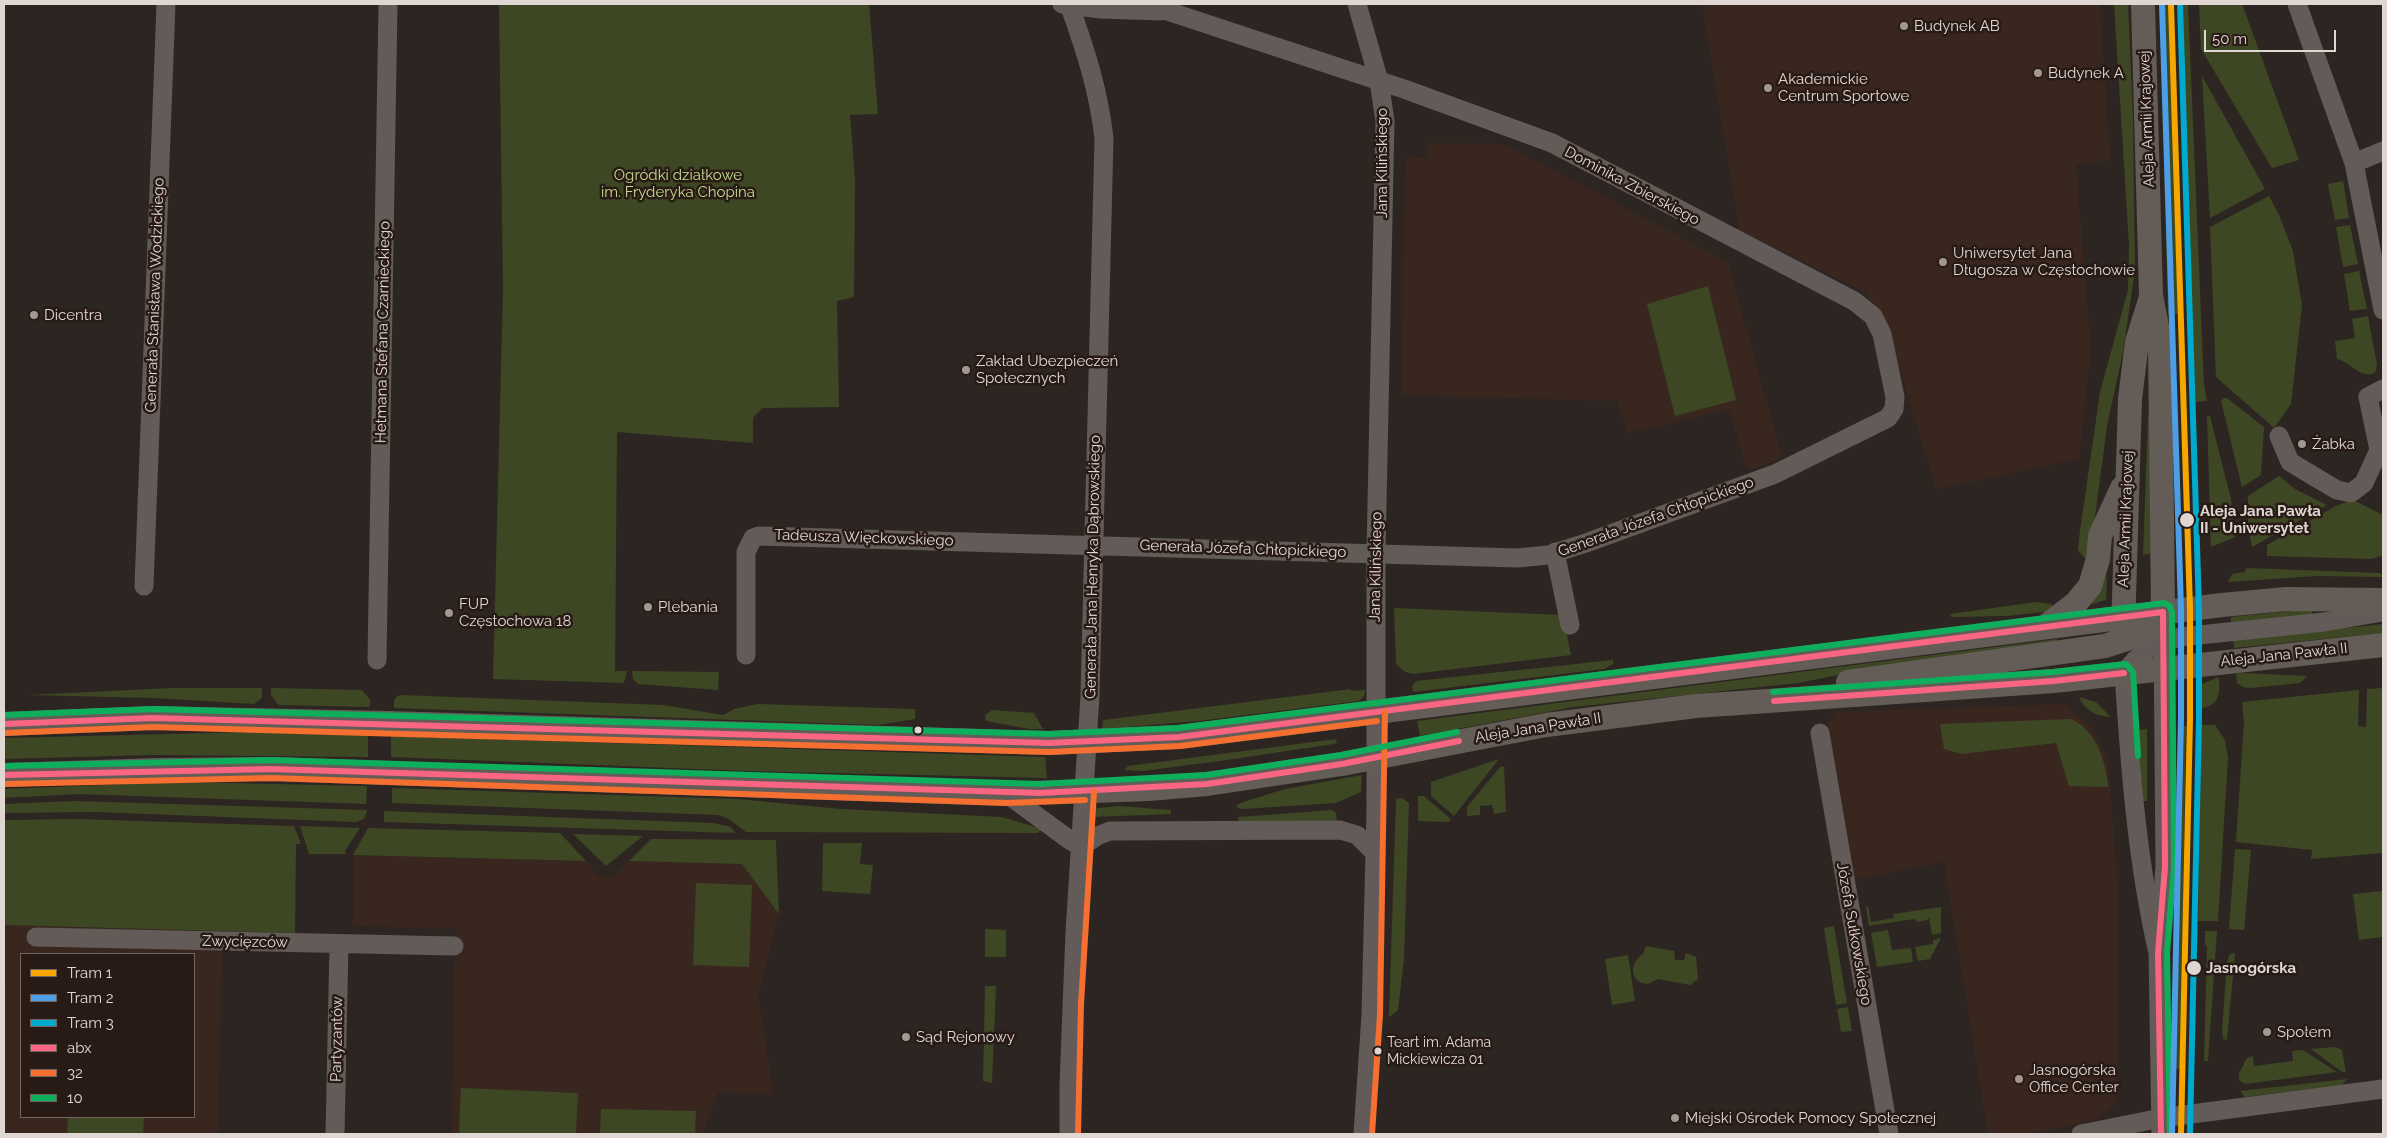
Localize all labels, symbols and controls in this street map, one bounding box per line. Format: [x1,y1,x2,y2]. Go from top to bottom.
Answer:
place label: Budynek AB [1914,17,2000,35]
marker: Budynek AB [1898,20,1910,32]
scale bar [2207,20,2340,52]
text: 50 m [2212,30,2247,48]
street label: Aleja Armii Krajowej [2136,50,2158,188]
place label: Budynek A [2048,64,2124,82]
marker: Budynek A [2032,67,2044,79]
place label: Akademickie Centrum Sportowe [1778,70,1909,105]
marker: Akademickie Centrum Sportowe [1762,82,1774,94]
street label: Jana Kilińskiego [1373,108,1391,218]
street label: Dominika Zbierskiego [1561,143,1703,229]
park label: Ogródki działkowe im. Fryderyka Chopina [601,166,755,201]
street label: Generała Stanisława Wodzickiego [142,177,168,413]
street label: Hetmana Stefana Czarnieckiego [372,221,394,443]
place label: Uniwersytet Jana Długosza w Częstochowie [1953,244,2135,279]
marker: Uniwersytet Jana Długosza w Częstochowie [1937,256,1949,268]
place label: Dicentra [44,306,102,324]
marker: Dicentra [28,309,40,321]
place label: Zakład Ubezpieczeń Społecznych [976,352,1118,387]
marker: Zakład Ubezpieczeń Społecznych [960,364,972,376]
street label: Generała Jana Henryka Dąbrowskiego [1082,435,1104,699]
place label: Żabka [2312,435,2355,453]
marker: Żabka [2296,438,2308,450]
street label: Aleja Armii Krajowej [2115,450,2137,588]
street label: Generała Józefa Chłopickiego [1556,473,1756,561]
place label: Aleja Jana Pawła II - Uniwersytet [2200,502,2321,537]
marker: Aleja Jana Pawła II - Uniwersytet [2178,511,2196,529]
street label: Jana Kilińskiego [1366,512,1386,622]
street label: Tadeusza Więckowskiego [774,526,954,550]
street label: Generała Józefa Chłopickiego [1139,536,1347,562]
place label: FUP Częstochowa 18 [459,595,571,630]
place label: Plebania [658,598,718,616]
marker: Plebania [642,601,654,613]
marker: FUP Częstochowa 18 [443,607,455,619]
street label: Aleja Jana Pawła II [2220,639,2348,671]
street label: Aleja Jana Pawła II [1474,709,1602,747]
unlabelled marker [913,725,923,735]
street label: Józefa Sułkowskiego [1833,861,1875,1007]
street label: Zwycięzców [202,932,288,952]
legend [20,953,195,1118]
marker: Jasnogórska [2185,959,2203,977]
place label: Jasnogórska [2206,959,2296,977]
text: Tram 1 [67,964,112,982]
text: Tram 2 [67,989,114,1007]
street label: Partyzantów [327,996,347,1082]
text: Tram 3 [67,1014,114,1032]
place label: Społem [2277,1023,2331,1041]
marker: Społem [2261,1026,2273,1038]
place label: Sąd Rejonowy [916,1028,1015,1046]
marker: Sąd Rejonowy [900,1031,912,1043]
place label: Teart im. Adama Mickiewicza 01 [1387,1035,1491,1068]
text: abx [67,1039,92,1057]
marker: Teart im. Adama Mickiewicza 01 [1373,1046,1383,1056]
place label: Jasnogórska Office Center [2029,1061,2119,1096]
text: 32 [67,1064,83,1082]
marker: Jasnogórska Office Center [2013,1073,2025,1085]
text: 10 [67,1089,83,1107]
place label: Miejski Ośrodek Pomocy Społecznej [1685,1109,1936,1127]
marker: Miejski Ośrodek Pomocy Społecznej [1669,1112,1681,1124]

